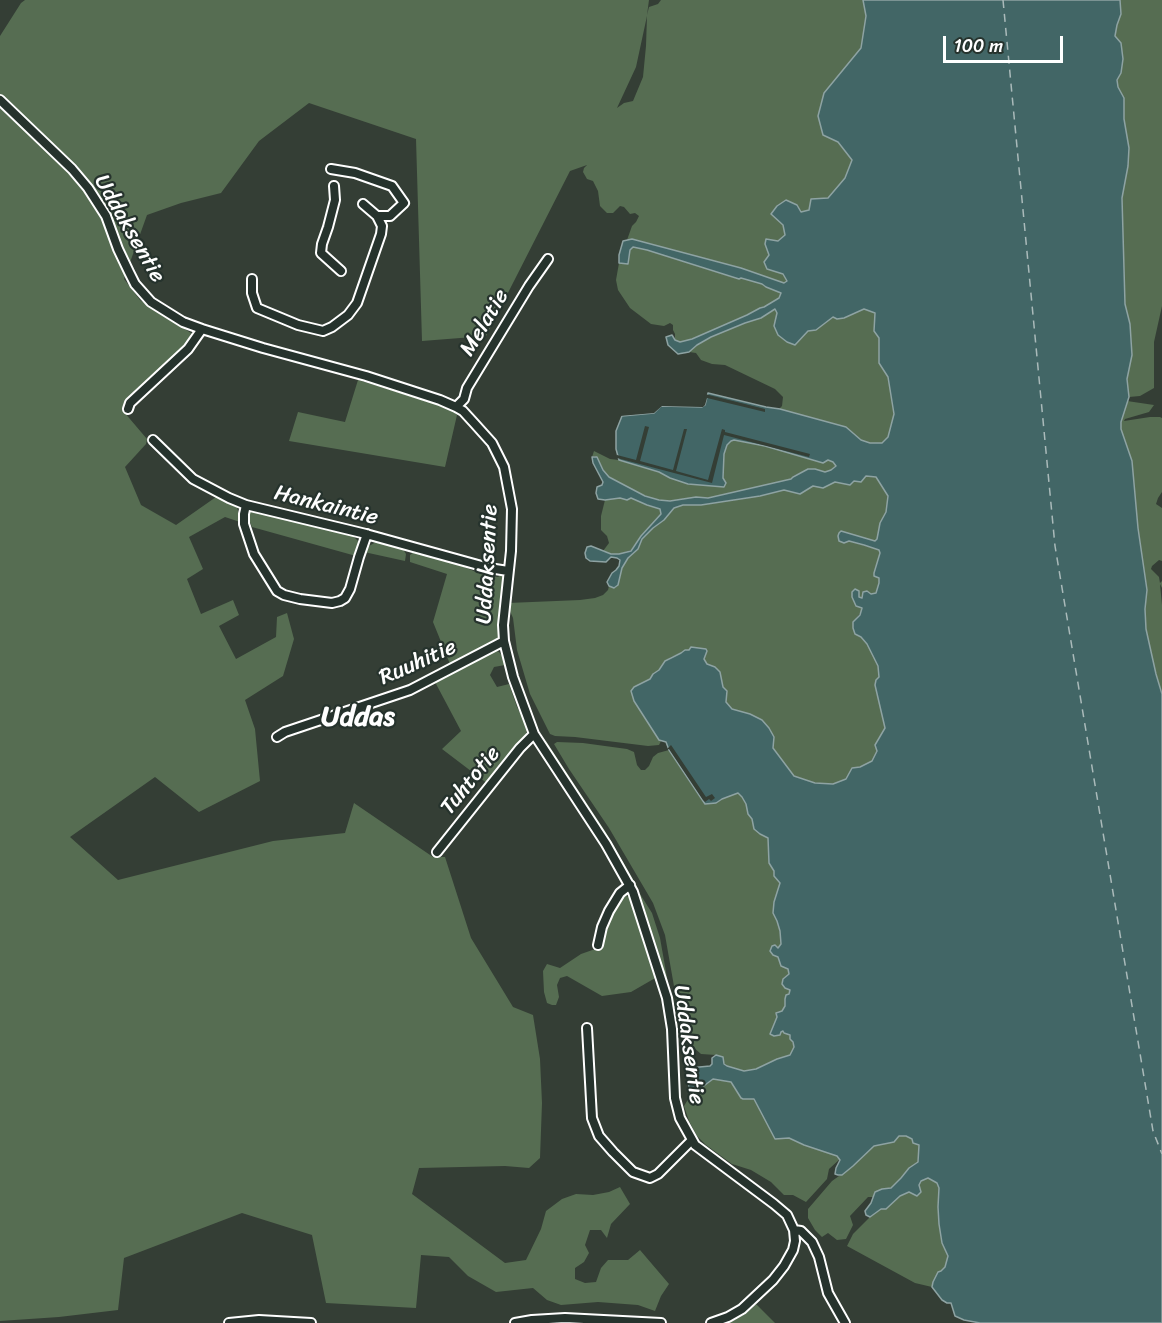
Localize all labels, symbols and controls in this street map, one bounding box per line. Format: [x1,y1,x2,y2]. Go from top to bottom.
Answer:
scale bar [946,24,1066,62]
text: 100 m [954,30,1003,62]
street label: Uddaksentie [88,170,170,288]
street label: Melatie [455,285,515,361]
street label: Hankaintie [271,480,381,532]
street label: Uddaksentie [472,503,504,625]
street label: Ruuhitie [375,634,461,692]
district label: Uddas [321,701,395,735]
street label: Tuhtotie [435,741,507,821]
street label: Uddaksentie [667,984,709,1106]

